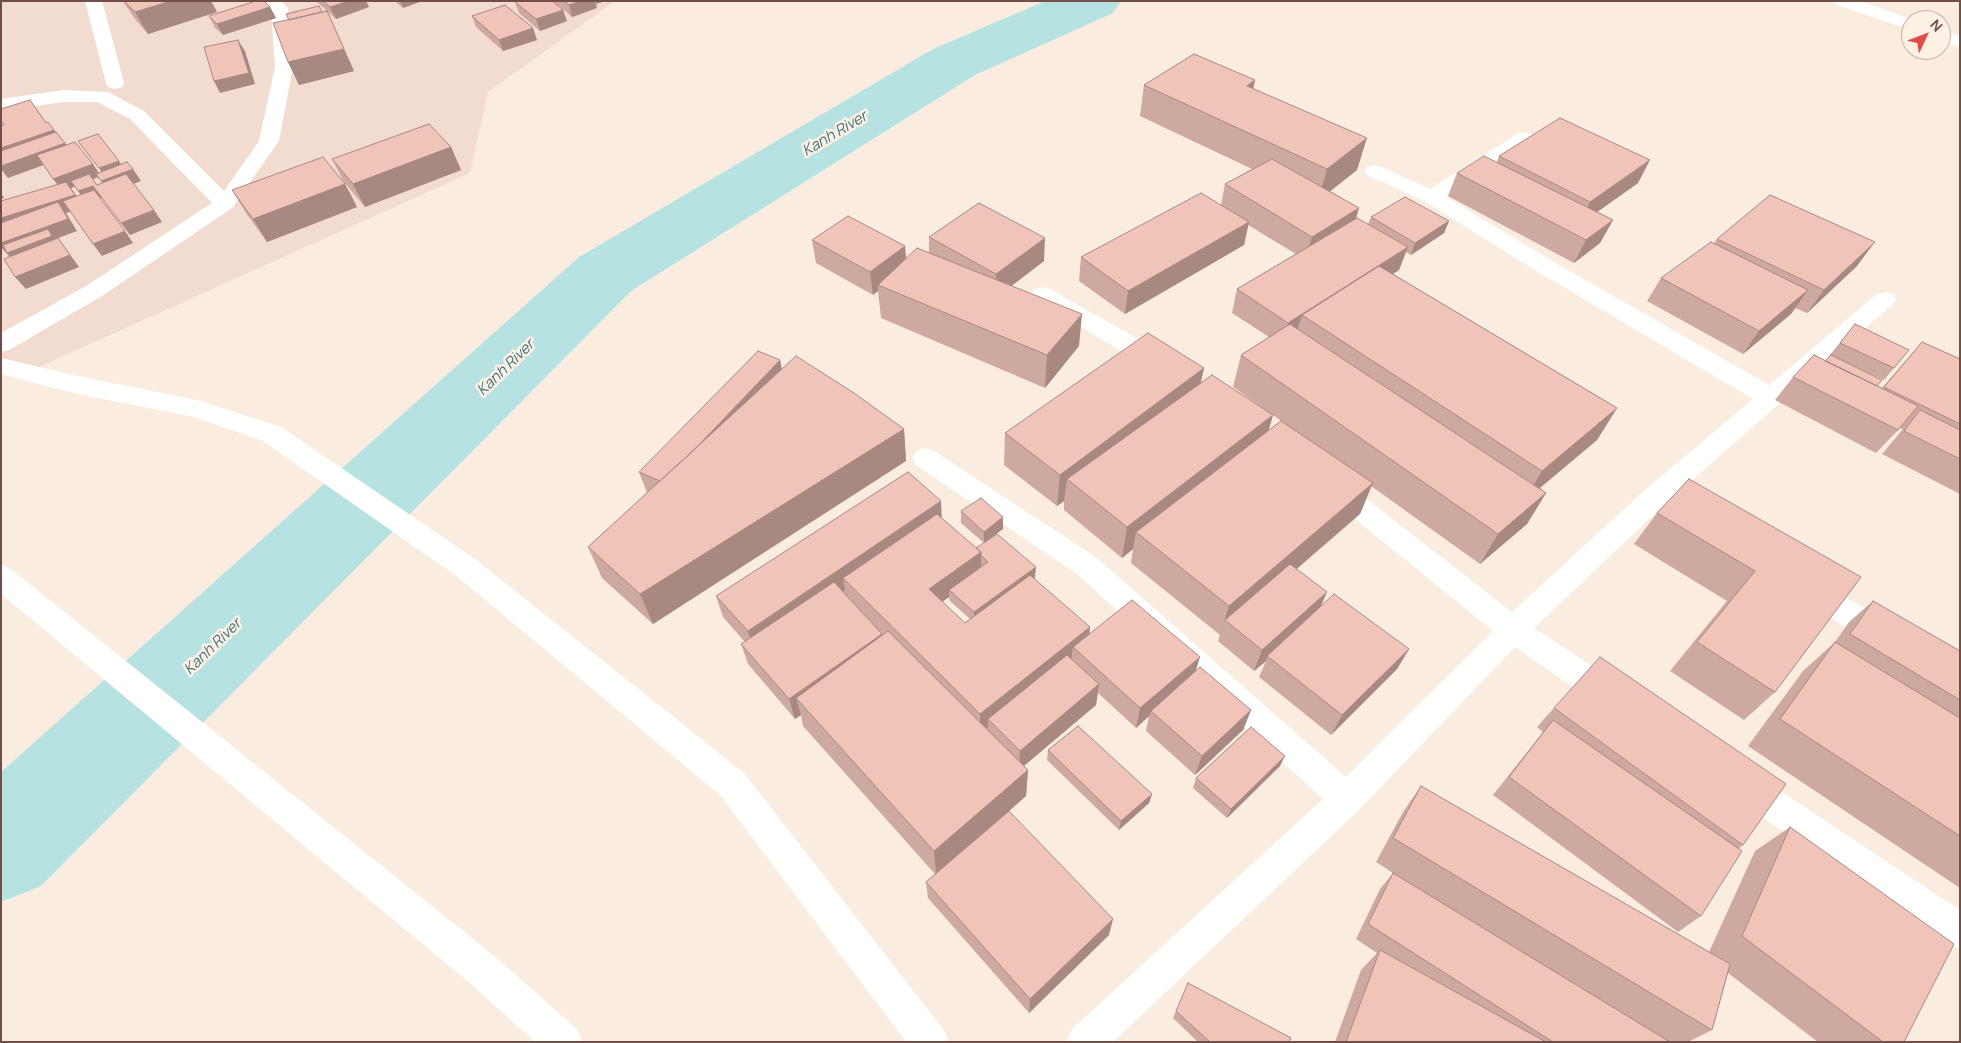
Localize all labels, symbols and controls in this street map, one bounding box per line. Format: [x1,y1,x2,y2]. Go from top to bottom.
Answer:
north arrow [1901,10,1951,60]
text: N [1926,15,1947,35]
water label: Kanh River [799,108,871,160]
water label: Kanh River [474,336,538,400]
water label: Kanh River [181,615,245,679]

